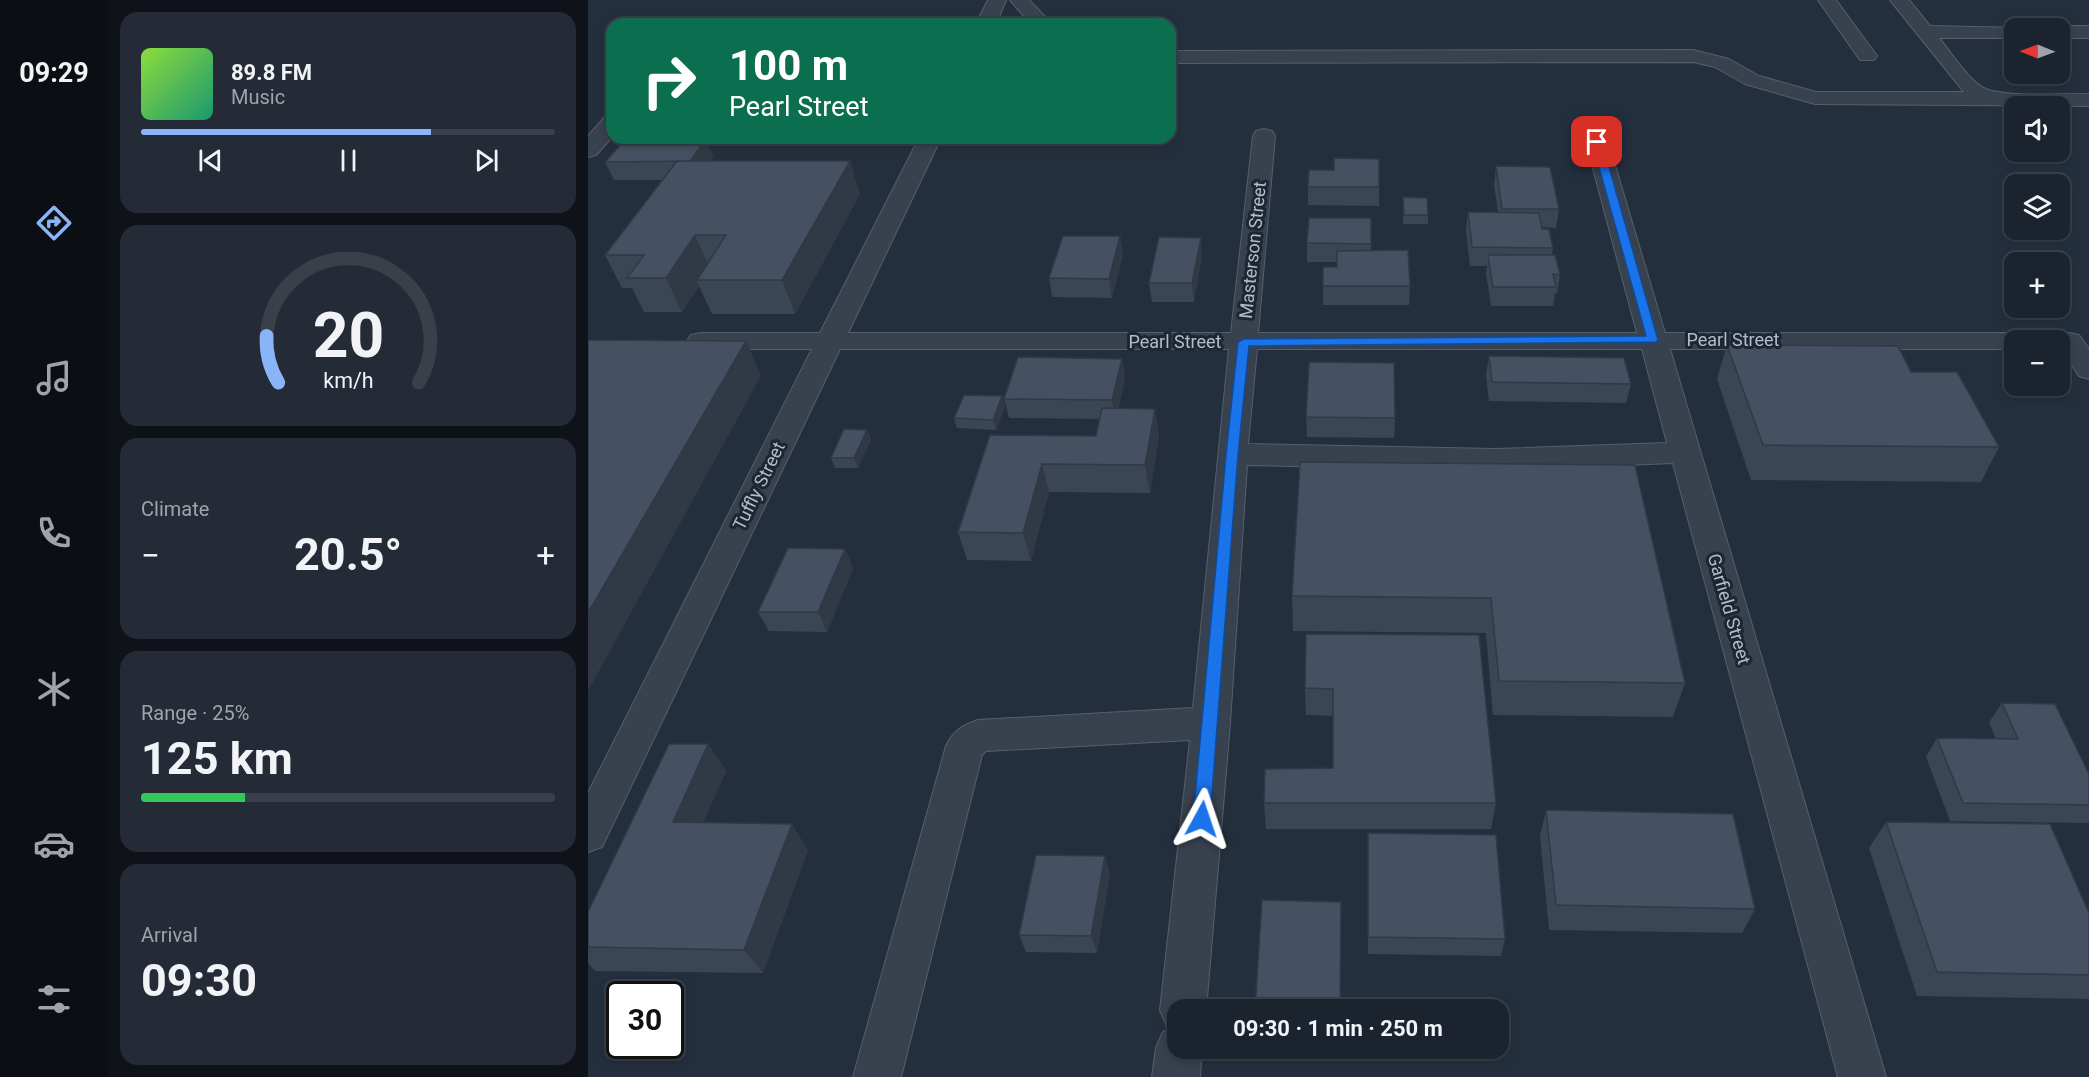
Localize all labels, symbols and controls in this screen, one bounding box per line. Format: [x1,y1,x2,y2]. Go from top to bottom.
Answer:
north arrow [2004,18,2070,84]
map controls [2004,18,2070,396]
text: 100 m [729,41,848,90]
icon: right [630,42,708,120]
text: 09:29 [19,57,89,89]
text: 89.8 FM [231,60,312,85]
text: Music [231,85,285,109]
text: Pearl Street [729,91,869,123]
button: sound [2004,96,2070,162]
pin [1571,116,1622,167]
icon: arrive [1580,125,1613,158]
icon: previous [194,144,227,177]
icon: pause [332,144,365,177]
icon: next [470,144,503,177]
button: layers [2004,174,2070,240]
street label: Masterson Street [1235,180,1270,320]
icon: directions [33,202,75,244]
button: + [2004,252,2070,318]
text: 20 [312,299,384,372]
street label: Pearl Street [1686,329,1780,350]
button: − [2004,330,2070,396]
street label: Pearl Street [1128,331,1222,352]
icon: music [33,357,75,399]
text: km/h [323,368,373,393]
street label: Tuffly Street [728,438,789,533]
text: Climate [141,497,209,521]
icon: phone [33,512,75,554]
text: 20.5° [294,528,402,581]
text: − [141,536,160,575]
text: + [536,536,555,575]
street label: Garfield Street [1704,551,1755,667]
icon: climate [33,668,75,710]
text: Range · 25% [141,701,249,725]
text: 125 km [141,732,293,785]
position arrow [1170,787,1234,851]
icon: car [33,823,75,865]
text: Arrival [141,923,198,947]
text: 09:30 [141,954,257,1007]
icon: filters [33,978,75,1020]
speed limit sign: 30 [606,981,684,1059]
text: 09:30 · 1 min · 250 m [1233,1016,1443,1041]

